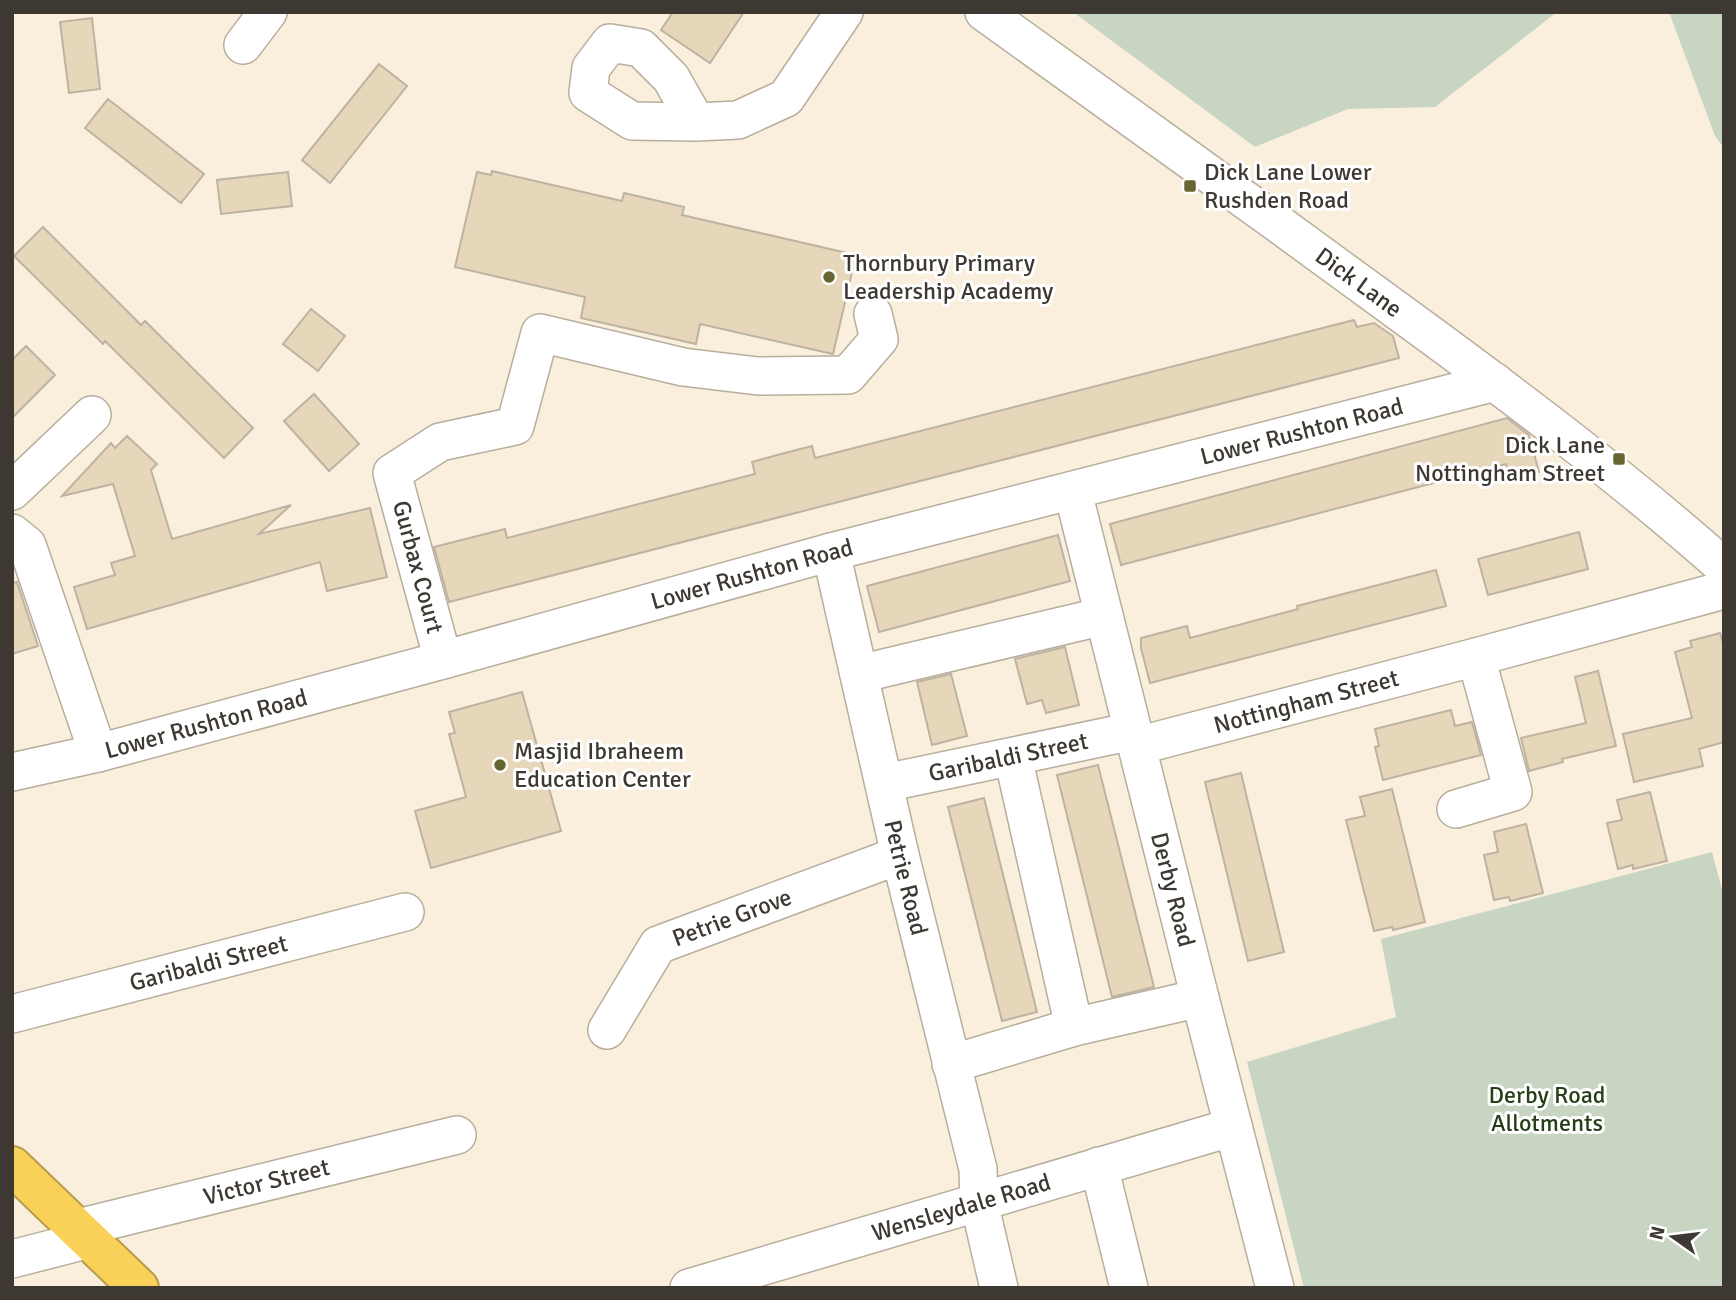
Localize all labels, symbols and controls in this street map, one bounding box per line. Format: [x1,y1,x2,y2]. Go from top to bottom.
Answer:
place label: Dick Lane Lower Rushden Road [1204,157,1372,215]
marker: Dick Lane Lower Rushden Road [1182,178,1198,194]
street label: Dick Lane [1309,241,1408,324]
place label: Thornbury Primary Leadership Academy [843,248,1053,306]
marker: Thornbury Primary Leadership Academy [821,269,837,285]
street label: Lower Rushton Road [1197,391,1406,472]
place label: Dick Lane Nottingham Street [1415,430,1605,488]
marker: Dick Lane Nottingham Street [1611,451,1627,467]
street label: Gurbax Court [386,497,450,637]
street label: Lower Rushton Road [647,532,856,616]
street label: Nottingham Street [1211,663,1402,740]
street label: Lower Rushton Road [102,682,311,765]
street label: Garibaldi Street [926,726,1091,788]
place label: Masjid Ibraheem Education Center [514,736,691,794]
marker: Masjid Ibraheem Education Center [492,757,508,773]
street label: Petrie Road [877,817,934,938]
street label: Derby Road [1144,829,1202,950]
street label: Petrie Grove [668,882,796,953]
street label: Garibaldi Street [126,928,291,998]
park label: Derby Road Allotments [1489,1080,1605,1138]
street label: Victor Street [200,1152,333,1212]
street label: Wensleydale Road [868,1167,1054,1248]
north arrow [1638,1202,1708,1272]
text: N [1644,1224,1671,1242]

